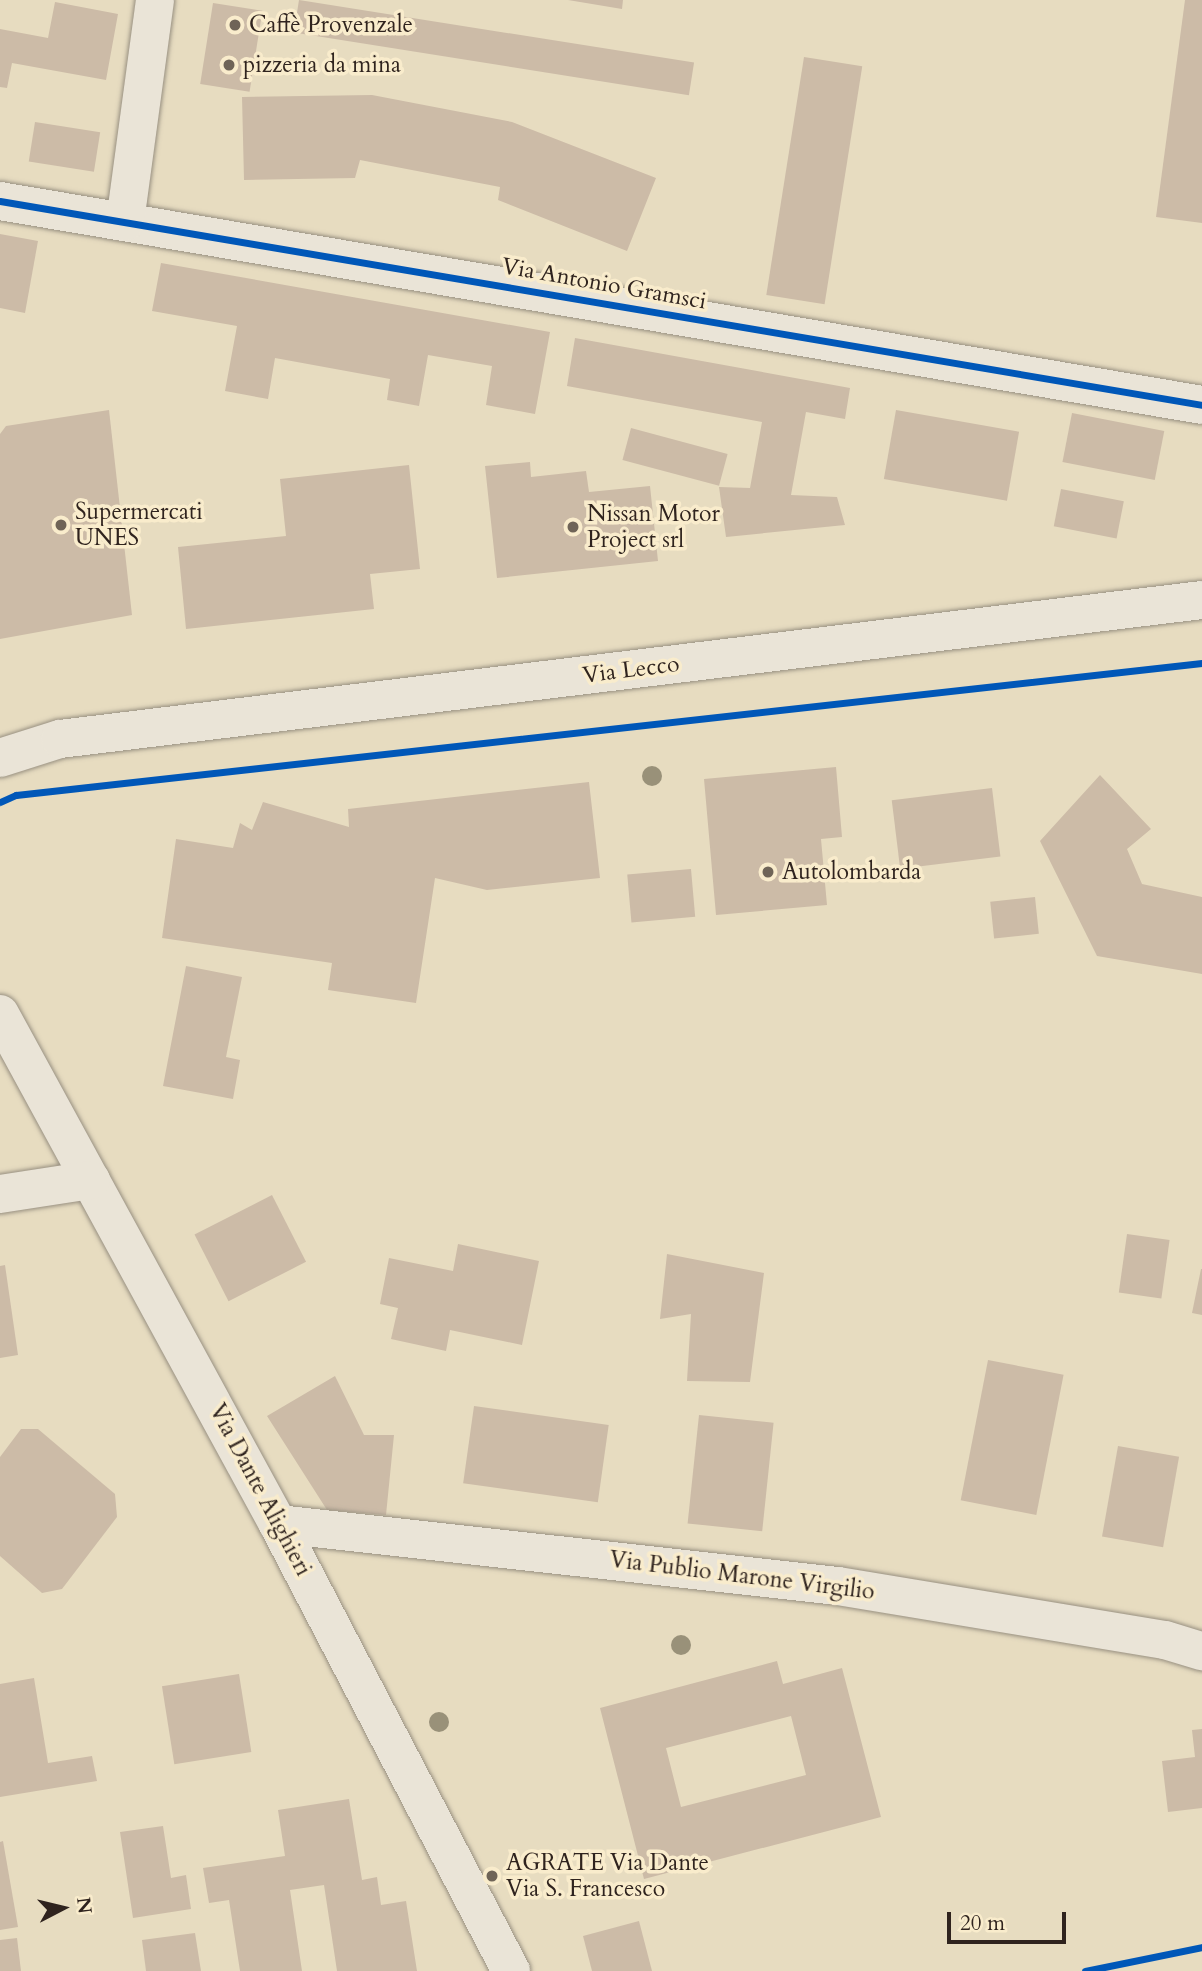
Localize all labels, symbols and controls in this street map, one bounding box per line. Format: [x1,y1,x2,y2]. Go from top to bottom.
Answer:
place label: Caffè Provenzale [249,11,413,39]
marker: Caffè Provenzale [227,17,243,33]
place label: pizzeria da mina [243,51,401,79]
marker: pizzeria da mina [221,57,237,73]
street label: Via Antonio Gramsci [499,252,709,316]
place label: Supermercati UNES [75,498,203,552]
place label: Nissan Motor Project srl [587,500,720,554]
marker: Supermercati UNES [53,517,69,533]
marker: Nissan Motor Project srl [565,519,581,535]
street label: Via Lecco [581,650,681,690]
place label: Autolombarda [782,858,921,886]
marker: Autolombarda [760,864,776,880]
street label: Via Dante Alighieri [203,1399,317,1581]
street label: Via Publio Marone Virgilio [608,1546,876,1606]
place label: AGRATE Via Dante Via S. Francesco [506,1849,709,1903]
marker: AGRATE Via Dante Via S. Francesco [484,1868,500,1884]
north arrow [28,1873,98,1943]
text: N [70,1896,98,1915]
scale bar [950,1898,1069,1942]
text: 20 m [960,1909,1005,1938]

